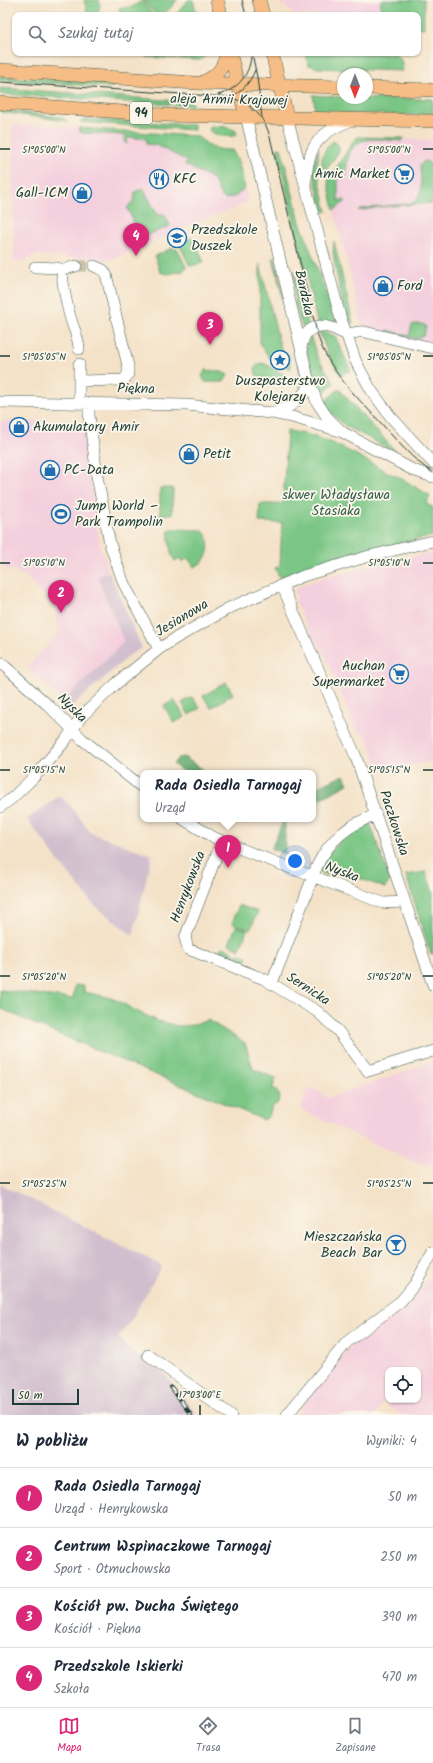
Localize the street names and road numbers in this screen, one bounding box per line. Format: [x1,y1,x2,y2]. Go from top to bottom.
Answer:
street label: aleja Armii Krajowej [170,88,288,112]
road number: 94 [130,102,152,124]
street label: Bardzka [288,268,320,318]
street label: Piękna [117,378,155,400]
street label: Jesionowa [151,594,213,642]
street label: Nyska [52,688,92,728]
street label: Paczkowska [373,787,415,859]
street label: Henrykowska [164,848,212,926]
street label: Nyska [322,855,362,889]
street label: Sernicka [282,967,334,1011]

